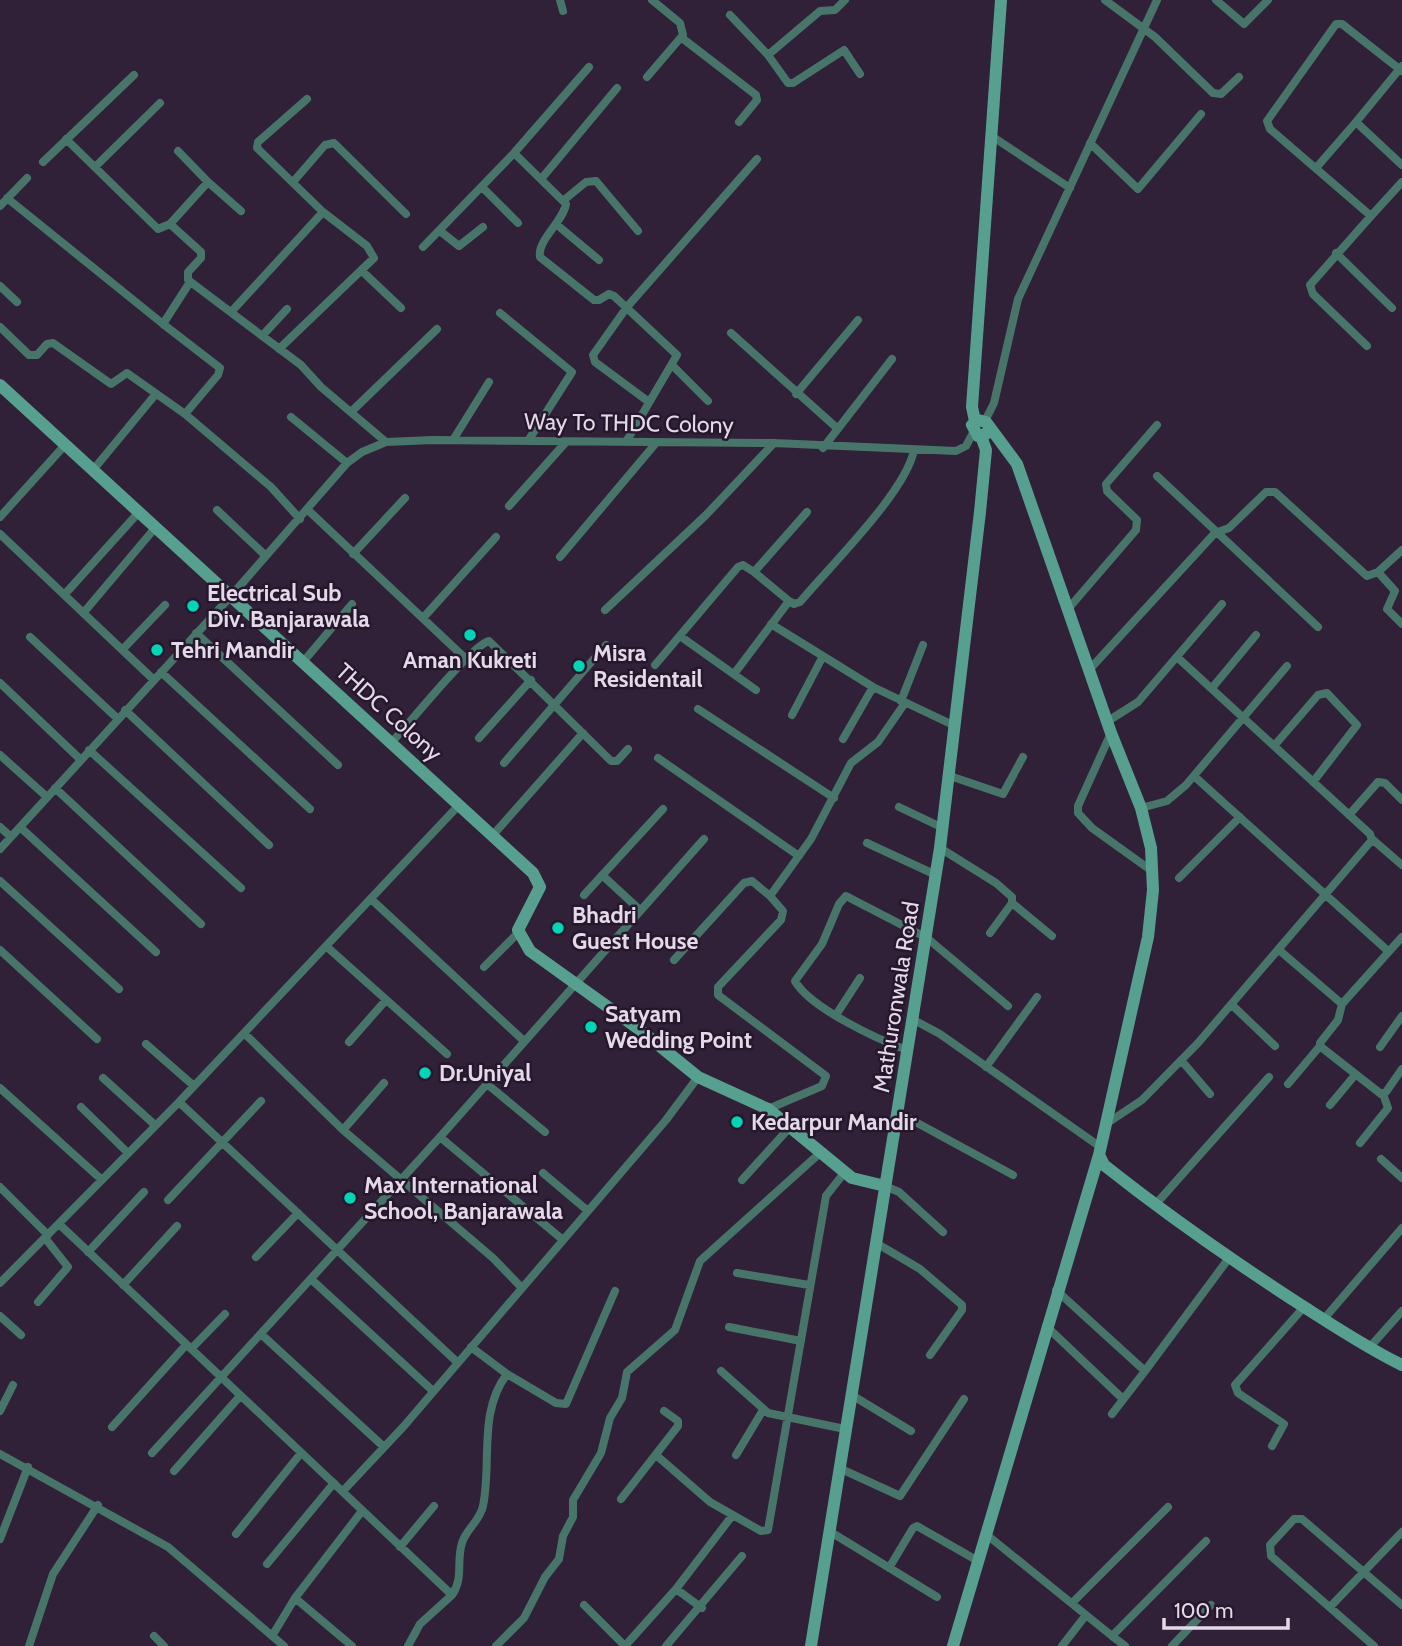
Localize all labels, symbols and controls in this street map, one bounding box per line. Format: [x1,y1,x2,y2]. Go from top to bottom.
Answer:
street label: Way To THDC Colony [524,407,734,439]
place label: Electrical Sub Div. Banjarawala [207,579,370,633]
marker: Electrical Sub Div. Banjarawala [185,598,201,614]
marker: Aman Kukreti [462,627,478,643]
place label: Tehri Mandir [171,636,295,664]
place label: Misra Residentail [593,639,703,693]
marker: Tehri Mandir [149,642,165,658]
place label: Aman Kukreti [403,646,537,674]
street label: THDC Colony [330,657,448,767]
marker: Misra Residentail [571,658,587,674]
street label: Mathuronwala Road [867,899,925,1095]
place label: Bhadri Guest House [572,901,698,955]
marker: Bhadri Guest House [550,920,566,936]
place label: Satyam Wedding Point [605,1000,752,1054]
marker: Satyam Wedding Point [583,1019,599,1035]
place label: Dr.Uniyal [439,1059,531,1087]
marker: Dr.Uniyal [417,1065,433,1081]
place label: Kedarpur Mandir [751,1108,917,1136]
marker: Kedarpur Mandir [729,1114,745,1130]
place label: Max International School, Banjarawala [364,1171,563,1225]
marker: Max International School, Banjarawala [342,1190,358,1206]
scale bar [1164,1586,1288,1630]
text: 100 m [1174,1598,1233,1623]

